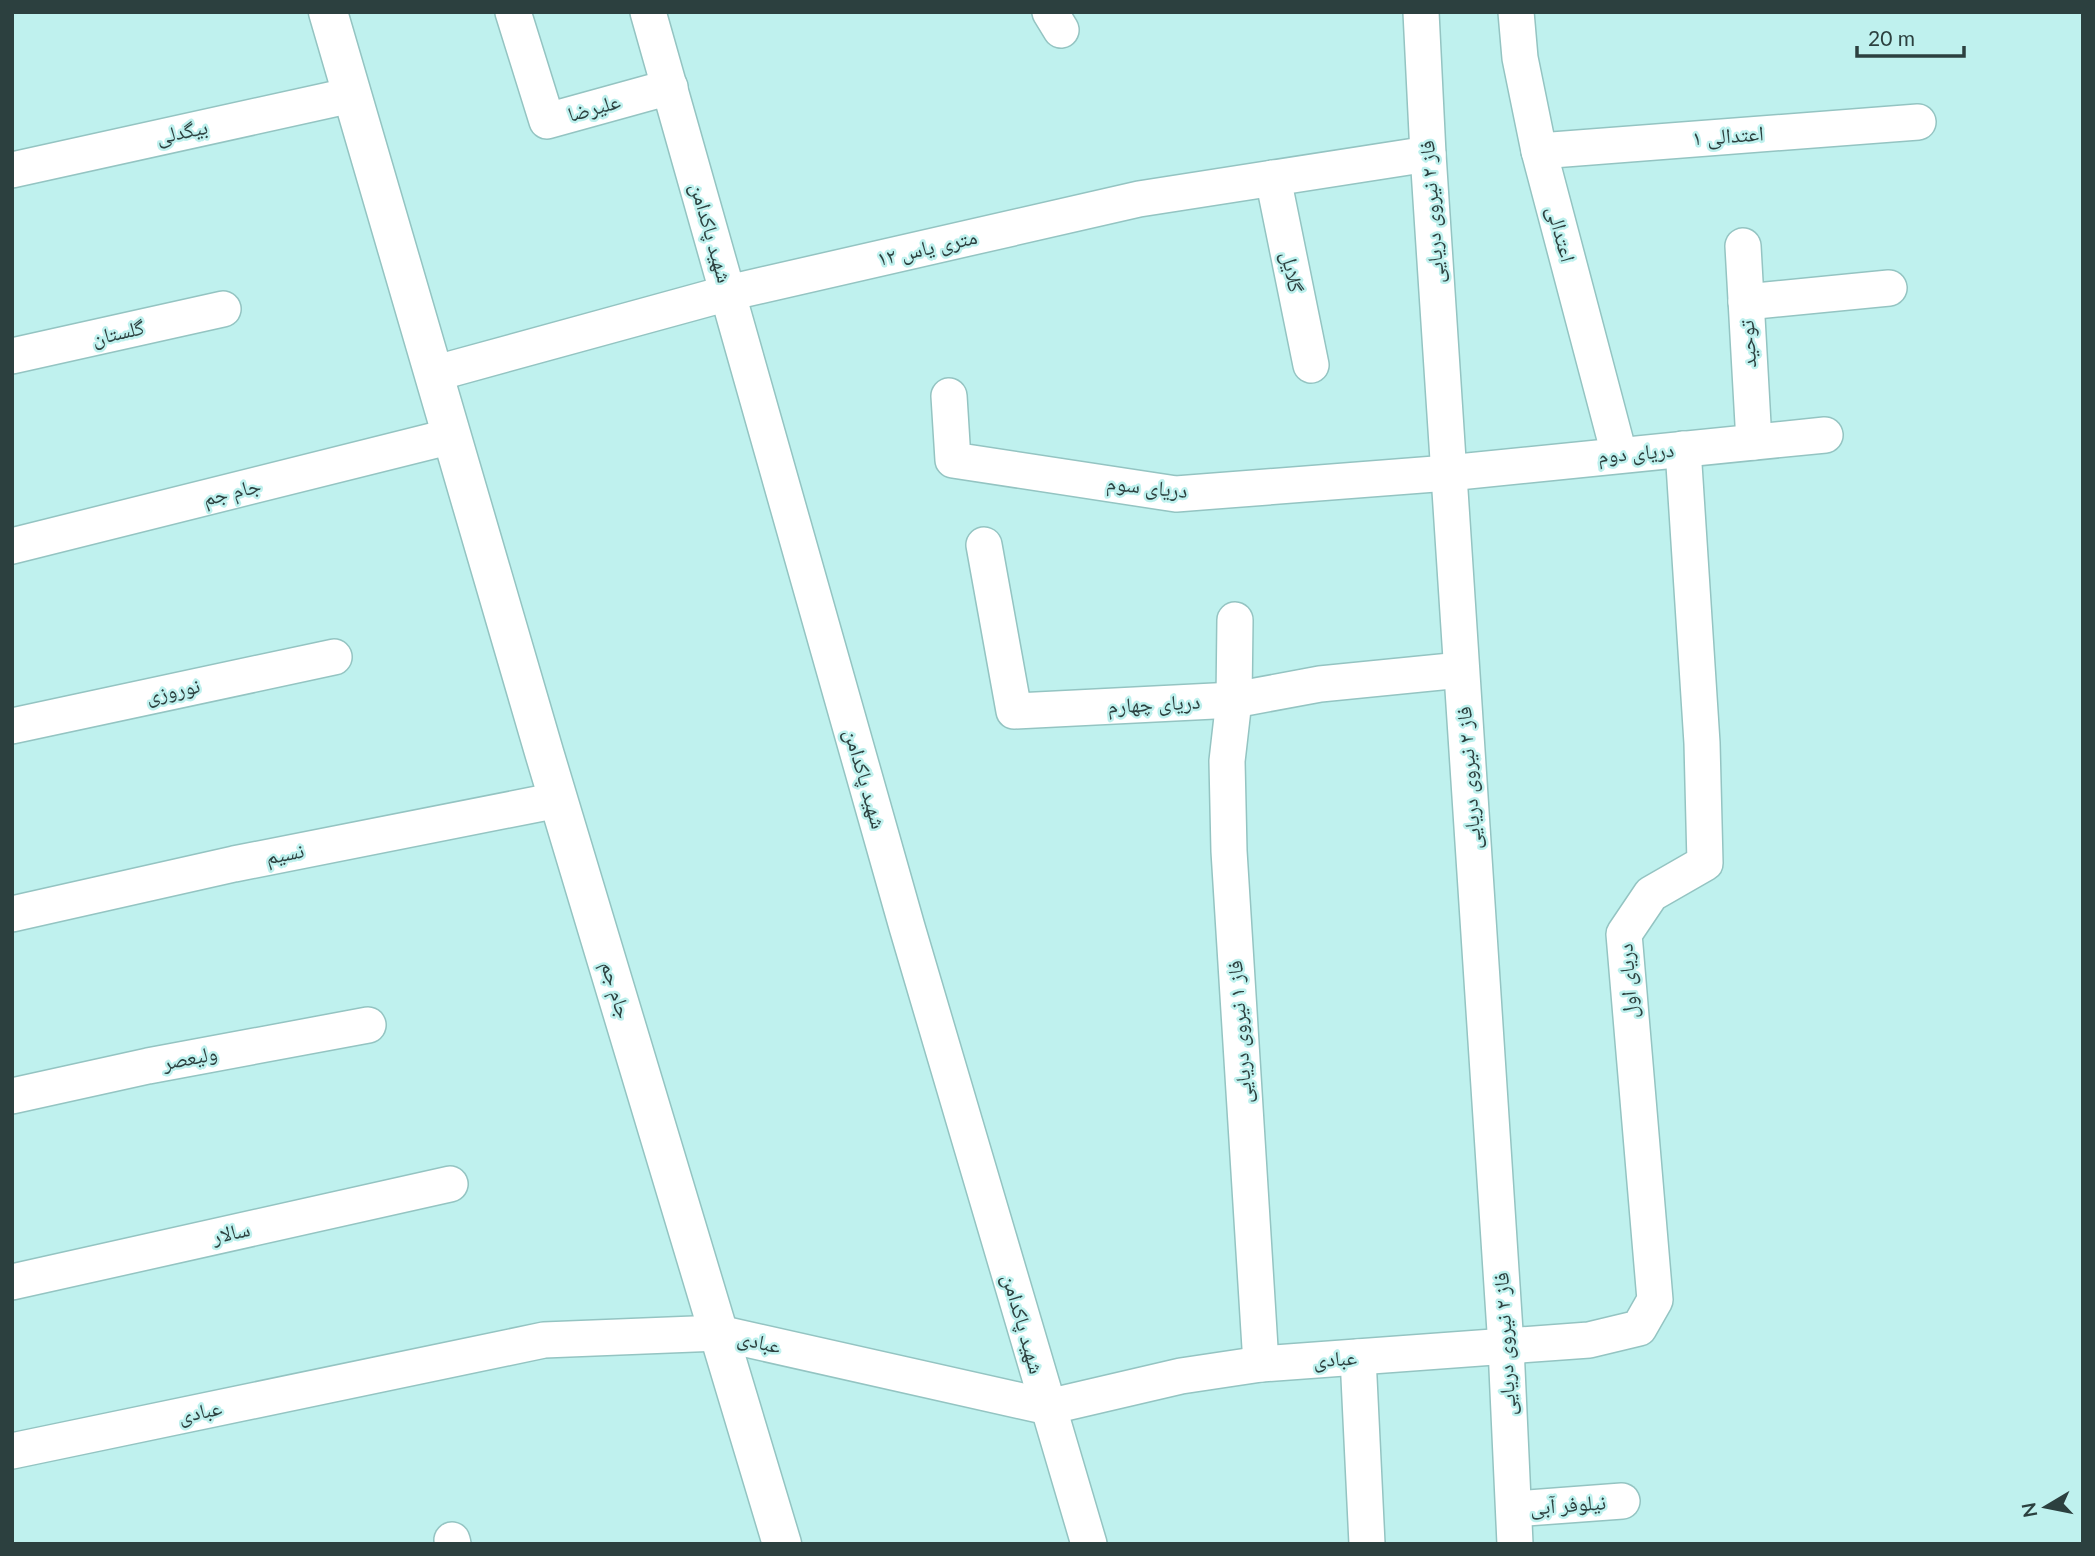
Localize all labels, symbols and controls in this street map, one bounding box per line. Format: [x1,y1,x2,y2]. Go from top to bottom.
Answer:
scale bar [1857,14,1964,58]
text: 20 m [1868,25,1915,50]
street label: علیرضا [564,87,623,126]
street label: بیگدلی [154,113,210,150]
street label: اعتدالی ۱ [1691,120,1765,151]
street label: فاز ۲ نیروی دریایی [1413,140,1450,284]
street label: شهید پاکدامن [684,180,739,286]
street label: اعتدالی [1541,203,1582,265]
street label: ۱۲ متری یاس [874,223,980,272]
street label: گلایل [1275,249,1310,295]
street label: گلستان [89,313,147,351]
street label: توحید [1733,319,1761,369]
street label: دریای دوم [1597,436,1675,470]
street label: دریای سوم [1105,469,1189,505]
street label: جام جم [200,471,264,513]
street label: نوروزی [143,672,202,708]
street label: دریای چهارم [1107,688,1201,720]
street label: فاز ۲ نیروی دریایی [1450,706,1487,850]
street label: شهید پاکدامن [838,726,893,832]
street label: نسیم [264,837,306,871]
street label: دریای اول [1611,943,1643,1019]
street label: جام جم [594,958,638,1022]
street label: فاز ۱ نیروی دریایی [1221,960,1258,1104]
street label: ولیعصر [159,1039,219,1075]
street label: سالار [208,1215,252,1248]
street label: شهید پاکدامن [996,1271,1051,1377]
street label: فاز ۲ نیروی دریایی [1487,1272,1522,1416]
street label: عبادی [735,1323,784,1359]
street label: عبادی [1312,1343,1358,1372]
street label: عبادی [176,1394,224,1428]
north arrow [2011,1472,2081,1542]
street label: نیلوفر آبی [1529,1488,1607,1521]
text: N [2016,1501,2041,1519]

